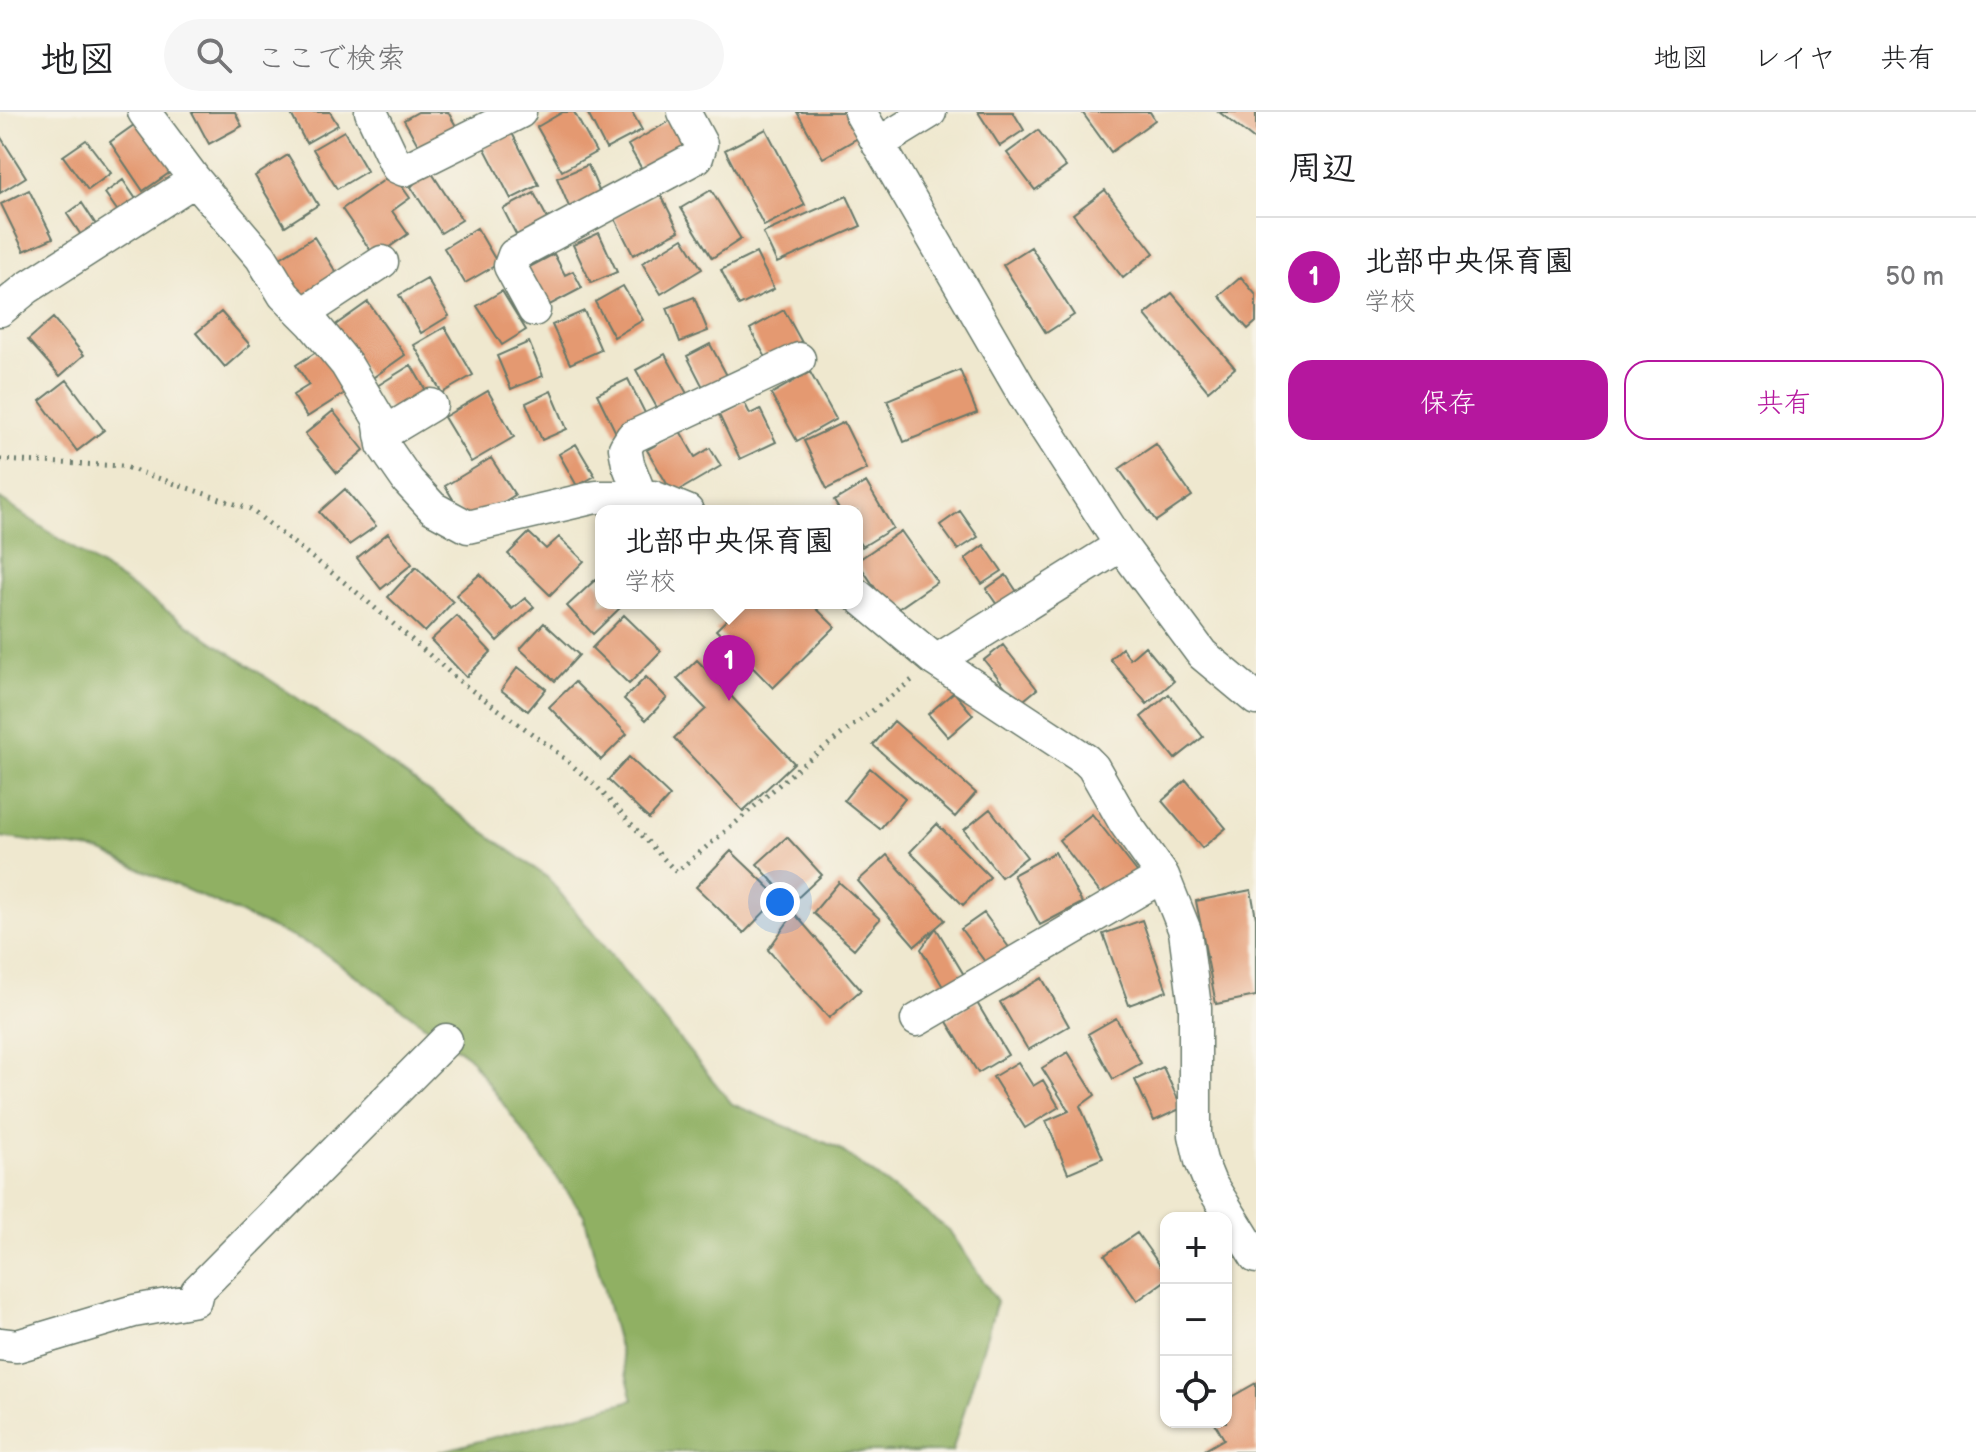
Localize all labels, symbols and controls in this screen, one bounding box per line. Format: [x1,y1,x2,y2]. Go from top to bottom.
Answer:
search box [164,19,724,91]
icon: search [192,33,236,77]
text: 地図 [40,38,116,83]
text: ここで検索 [256,41,406,77]
text: 地図 [1653,42,1709,75]
text: レイヤ [1753,42,1836,75]
text: 共有 [1880,42,1936,75]
text: 周辺 [1288,148,1356,189]
text: 北部中央保育園 [1364,244,1574,280]
text: 1 [1309,262,1319,293]
text: 50 m [1885,262,1944,293]
text: 学校 [1364,287,1416,318]
button: 保存 [1288,360,1608,440]
button: 共有 [1624,360,1944,440]
popup [595,505,863,609]
text: 北部中央保育園 [624,524,834,560]
text: 学校 [624,567,676,598]
pin: 1 [703,635,755,701]
your location [760,882,800,922]
map controls [1160,1212,1232,1428]
button: + [1160,1212,1232,1284]
button: − [1160,1284,1232,1356]
button: locate [1160,1356,1232,1428]

